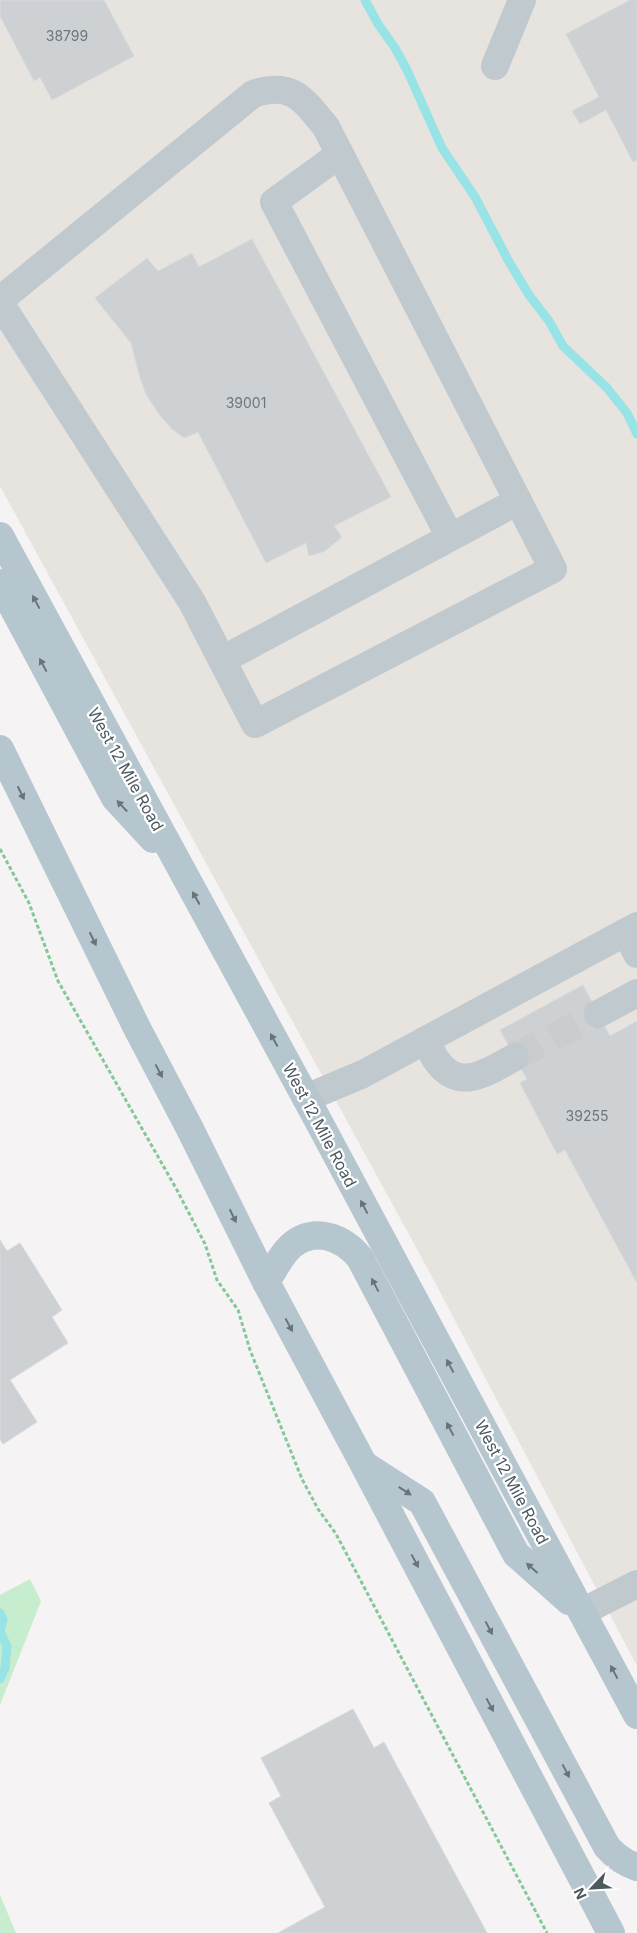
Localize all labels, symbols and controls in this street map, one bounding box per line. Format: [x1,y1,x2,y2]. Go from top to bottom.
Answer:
house number: 38799 [46,27,88,44]
house number: 39001 [226,394,266,411]
one-way arrow [31,596,40,609]
one-way arrow [39,658,48,672]
street label: West 12 Mile Road [84,704,168,834]
one-way arrow [18,786,26,800]
one-way arrow [116,801,128,813]
one-way arrow [192,890,200,905]
one-way arrow [89,932,97,946]
one-way arrow [270,1033,278,1048]
street label: West 12 Mile Road [279,1059,361,1191]
one-way arrow [155,1064,164,1078]
house number: 39255 [566,1107,608,1124]
one-way arrow [360,1199,368,1214]
one-way arrow [229,1209,237,1223]
one-way arrow [370,1279,379,1292]
one-way arrow [285,1318,293,1332]
one-way arrow [445,1359,454,1372]
street label: West 12 Mile Road [471,1416,553,1548]
one-way arrow [446,1422,454,1436]
one-way arrow [399,1487,412,1496]
one-way arrow [411,1554,419,1568]
one-way arrow [526,1562,538,1574]
one-way arrow [485,1621,494,1635]
one-way arrow [610,1665,618,1679]
one-way arrow [486,1698,495,1712]
one-way arrow [562,1764,571,1778]
north arrow [567,1863,617,1913]
text: N [570,1885,590,1902]

